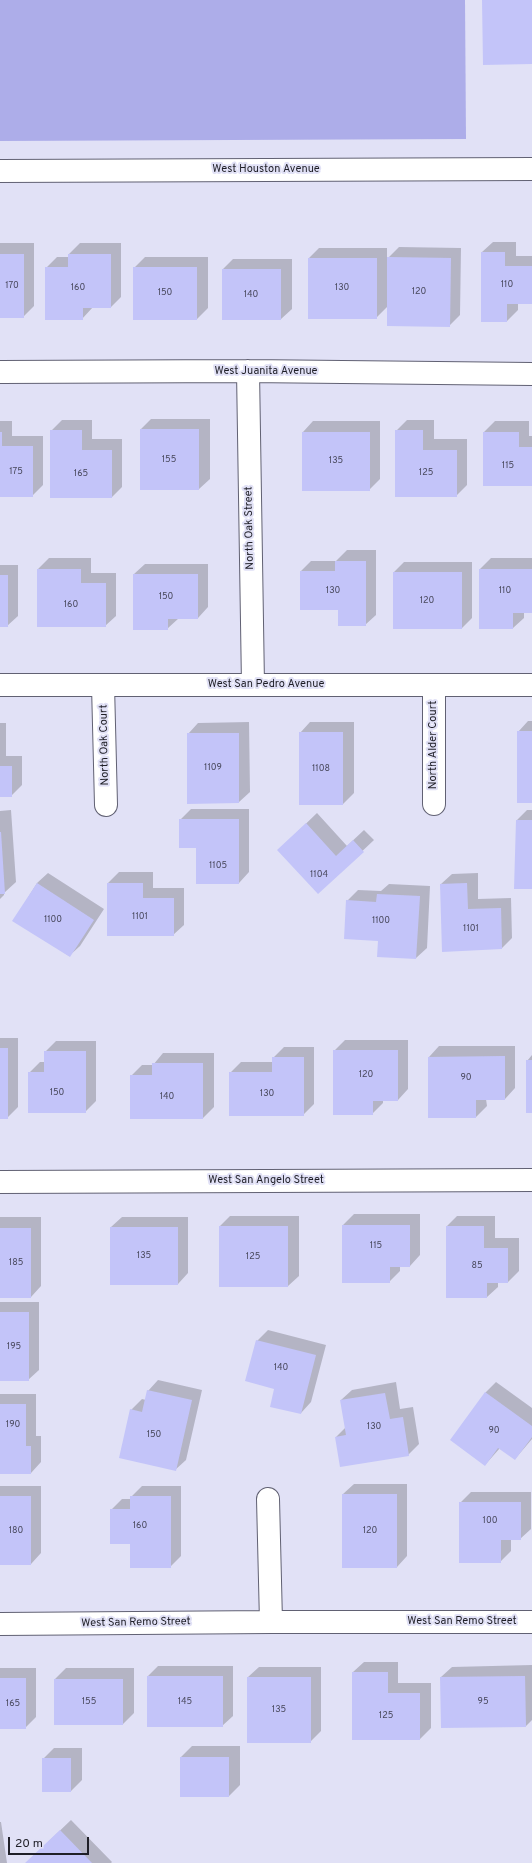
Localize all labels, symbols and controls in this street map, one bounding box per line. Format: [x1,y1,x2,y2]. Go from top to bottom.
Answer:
street label: West Houston Avenue [212,163,320,177]
house number: 110 [501,280,513,290]
house number: 170 [5,281,19,291]
house number: 160 [71,283,85,293]
house number: 130 [335,283,349,293]
house number: 120 [412,287,426,297]
house number: 150 [158,288,172,298]
house number: 140 [244,290,258,300]
street label: West Juanita Avenue [214,365,318,379]
house number: 155 [162,455,176,465]
house number: 135 [329,456,343,466]
house number: 115 [502,461,514,471]
house number: 175 [9,467,23,477]
house number: 125 [419,468,433,478]
house number: 165 [74,469,88,479]
street label: North Oak Street [243,486,257,570]
house number: 130 [326,586,340,596]
house number: 110 [499,586,511,596]
house number: 150 [159,592,173,602]
house number: 120 [420,596,434,606]
house number: 160 [64,600,78,610]
street label: West San Pedro Avenue [208,678,324,692]
street label: North Alder Court [427,701,441,789]
street label: North Oak Court [98,704,112,786]
house number: 1109 [204,763,222,773]
house number: 1108 [312,764,330,774]
house number: 1105 [209,861,227,871]
house number: 1104 [310,870,328,880]
house number: 1101 [132,912,148,922]
house number: 1100 [44,915,62,925]
house number: 1100 [372,916,390,926]
house number: 1101 [463,924,479,934]
house number: 120 [359,1070,373,1080]
house number: 90 [460,1073,472,1083]
house number: 150 [50,1088,64,1098]
house number: 130 [260,1089,274,1099]
house number: 140 [160,1092,174,1102]
street label: West San Angelo Street [208,1174,324,1188]
house number: 115 [370,1241,382,1251]
house number: 135 [137,1251,151,1261]
house number: 125 [246,1252,260,1262]
house number: 185 [9,1258,23,1268]
house number: 85 [471,1261,483,1271]
house number: 195 [7,1342,21,1352]
house number: 140 [274,1363,288,1373]
house number: 190 [6,1420,20,1430]
house number: 130 [367,1422,381,1432]
house number: 90 [488,1426,500,1436]
house number: 150 [147,1430,161,1440]
house number: 100 [483,1516,497,1526]
house number: 160 [133,1521,147,1531]
house number: 180 [9,1526,23,1536]
house number: 120 [363,1526,377,1536]
street label: West San Remo Street [81,1615,191,1631]
street label: West San Remo Street [407,1615,517,1629]
house number: 155 [82,1697,96,1707]
house number: 145 [178,1697,192,1707]
house number: 95 [478,1697,488,1707]
house number: 165 [6,1699,20,1709]
house number: 135 [272,1705,286,1715]
house number: 125 [379,1711,393,1721]
scale bar [10,1829,91,1855]
text: 20 m [15,1836,43,1852]

